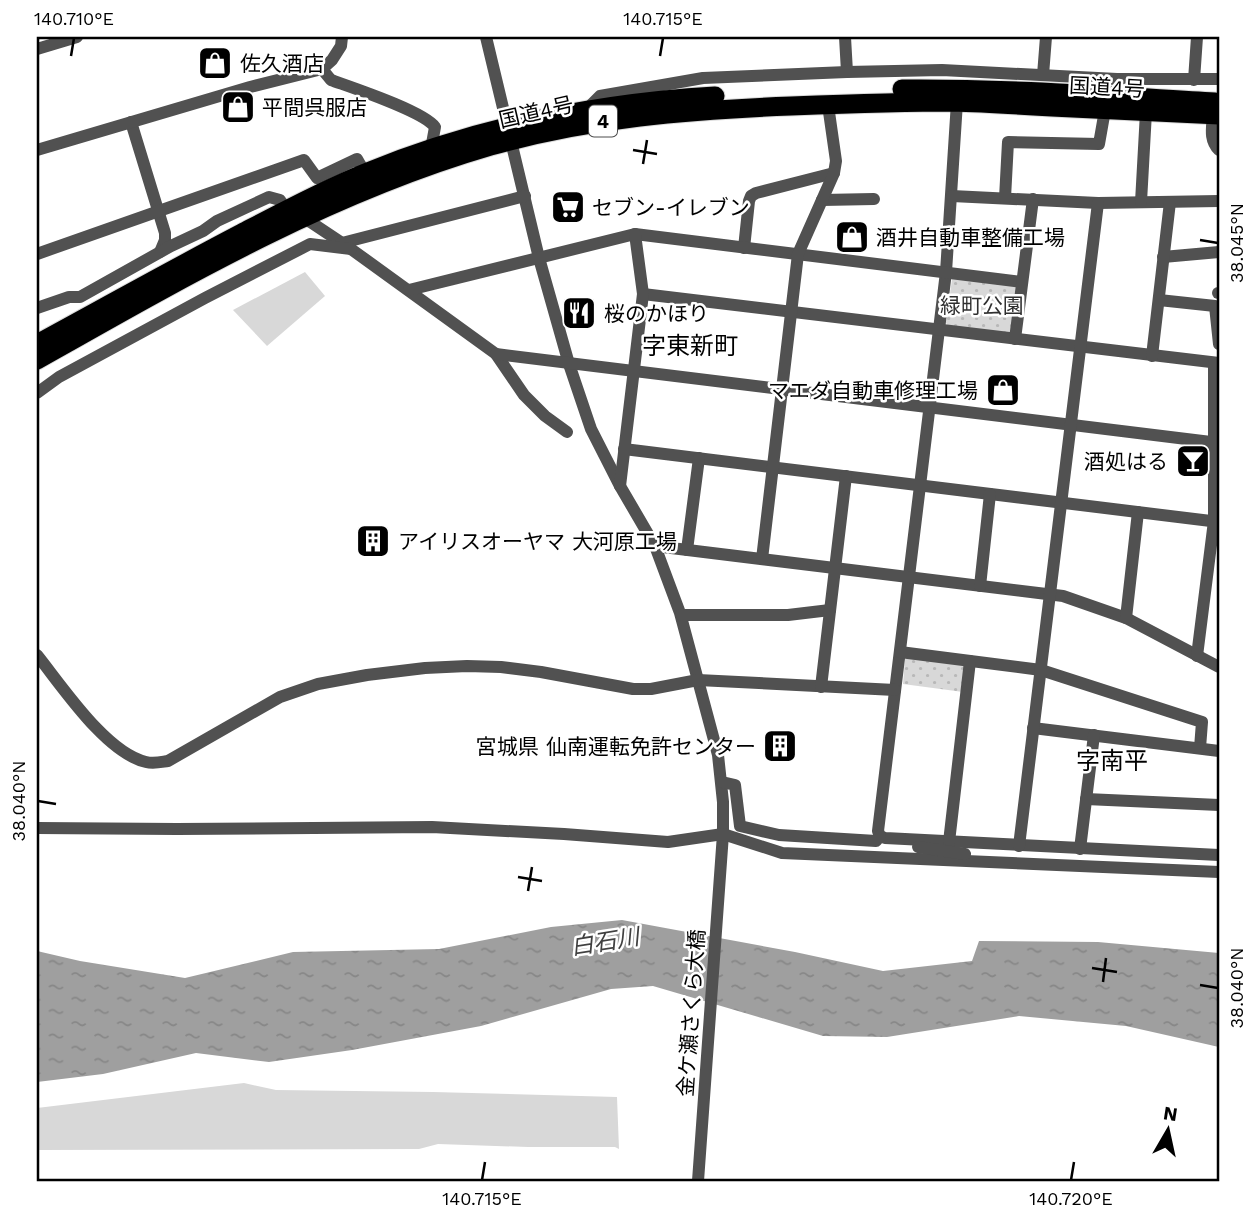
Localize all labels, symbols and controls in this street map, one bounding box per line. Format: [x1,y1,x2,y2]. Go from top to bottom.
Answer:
text: 140.710°E [34,8,114,29]
text: 140.715°E [623,8,703,29]
shop icon: 佐久酒店 [196,44,234,82]
place label: 佐久酒店 [240,51,324,76]
street label: 国道4号 [1068,73,1146,101]
shop icon: 平間呉服店 [219,88,257,126]
street label: 国道4号 [496,91,576,133]
place label: 平間呉服店 [262,95,367,120]
road number: 4 [589,105,617,136]
supermarket icon: セブン-イレブン [549,188,587,226]
place label: セブン-イレブン [592,195,750,220]
text: 38.045°N [1226,203,1247,283]
shop icon: 酒井自動車整備工場 [833,218,871,256]
place label: 酒井自動車整備工場 [876,225,1065,250]
park label: 緑町公園 [940,293,1024,318]
restaurant icon: 桜のかほり [560,294,598,332]
place label: 桜のかほり [604,301,709,326]
district label: 字東新町 [642,332,738,360]
shop icon: マエダ自動車修理工場 [984,371,1022,409]
place label: マエダ自動車修理工場 [768,378,978,403]
bar icon: 酒処はる [1174,442,1212,480]
place label: 酒処はる [1084,449,1168,474]
building icon: アイリスオーヤマ 大河原工場 [354,522,392,560]
place label: アイリスオーヤマ 大河原工場 [398,529,677,554]
building icon: 宮城県 仙南運転免許センター [761,727,799,765]
place label: 宮城県 仙南運転免許センター [476,734,756,759]
district label: 字南平 [1076,747,1148,775]
text: 38.040°N [8,761,29,841]
water label: 白石川 [569,923,644,961]
street label: 金ケ瀬さくら大橋 [673,928,709,1098]
text: 38.040°N [1226,948,1247,1028]
north arrow [1134,1096,1204,1166]
text: N [1162,1101,1179,1126]
text: 140.715°E [442,1188,522,1209]
text: 140.720°E [1029,1188,1113,1209]

